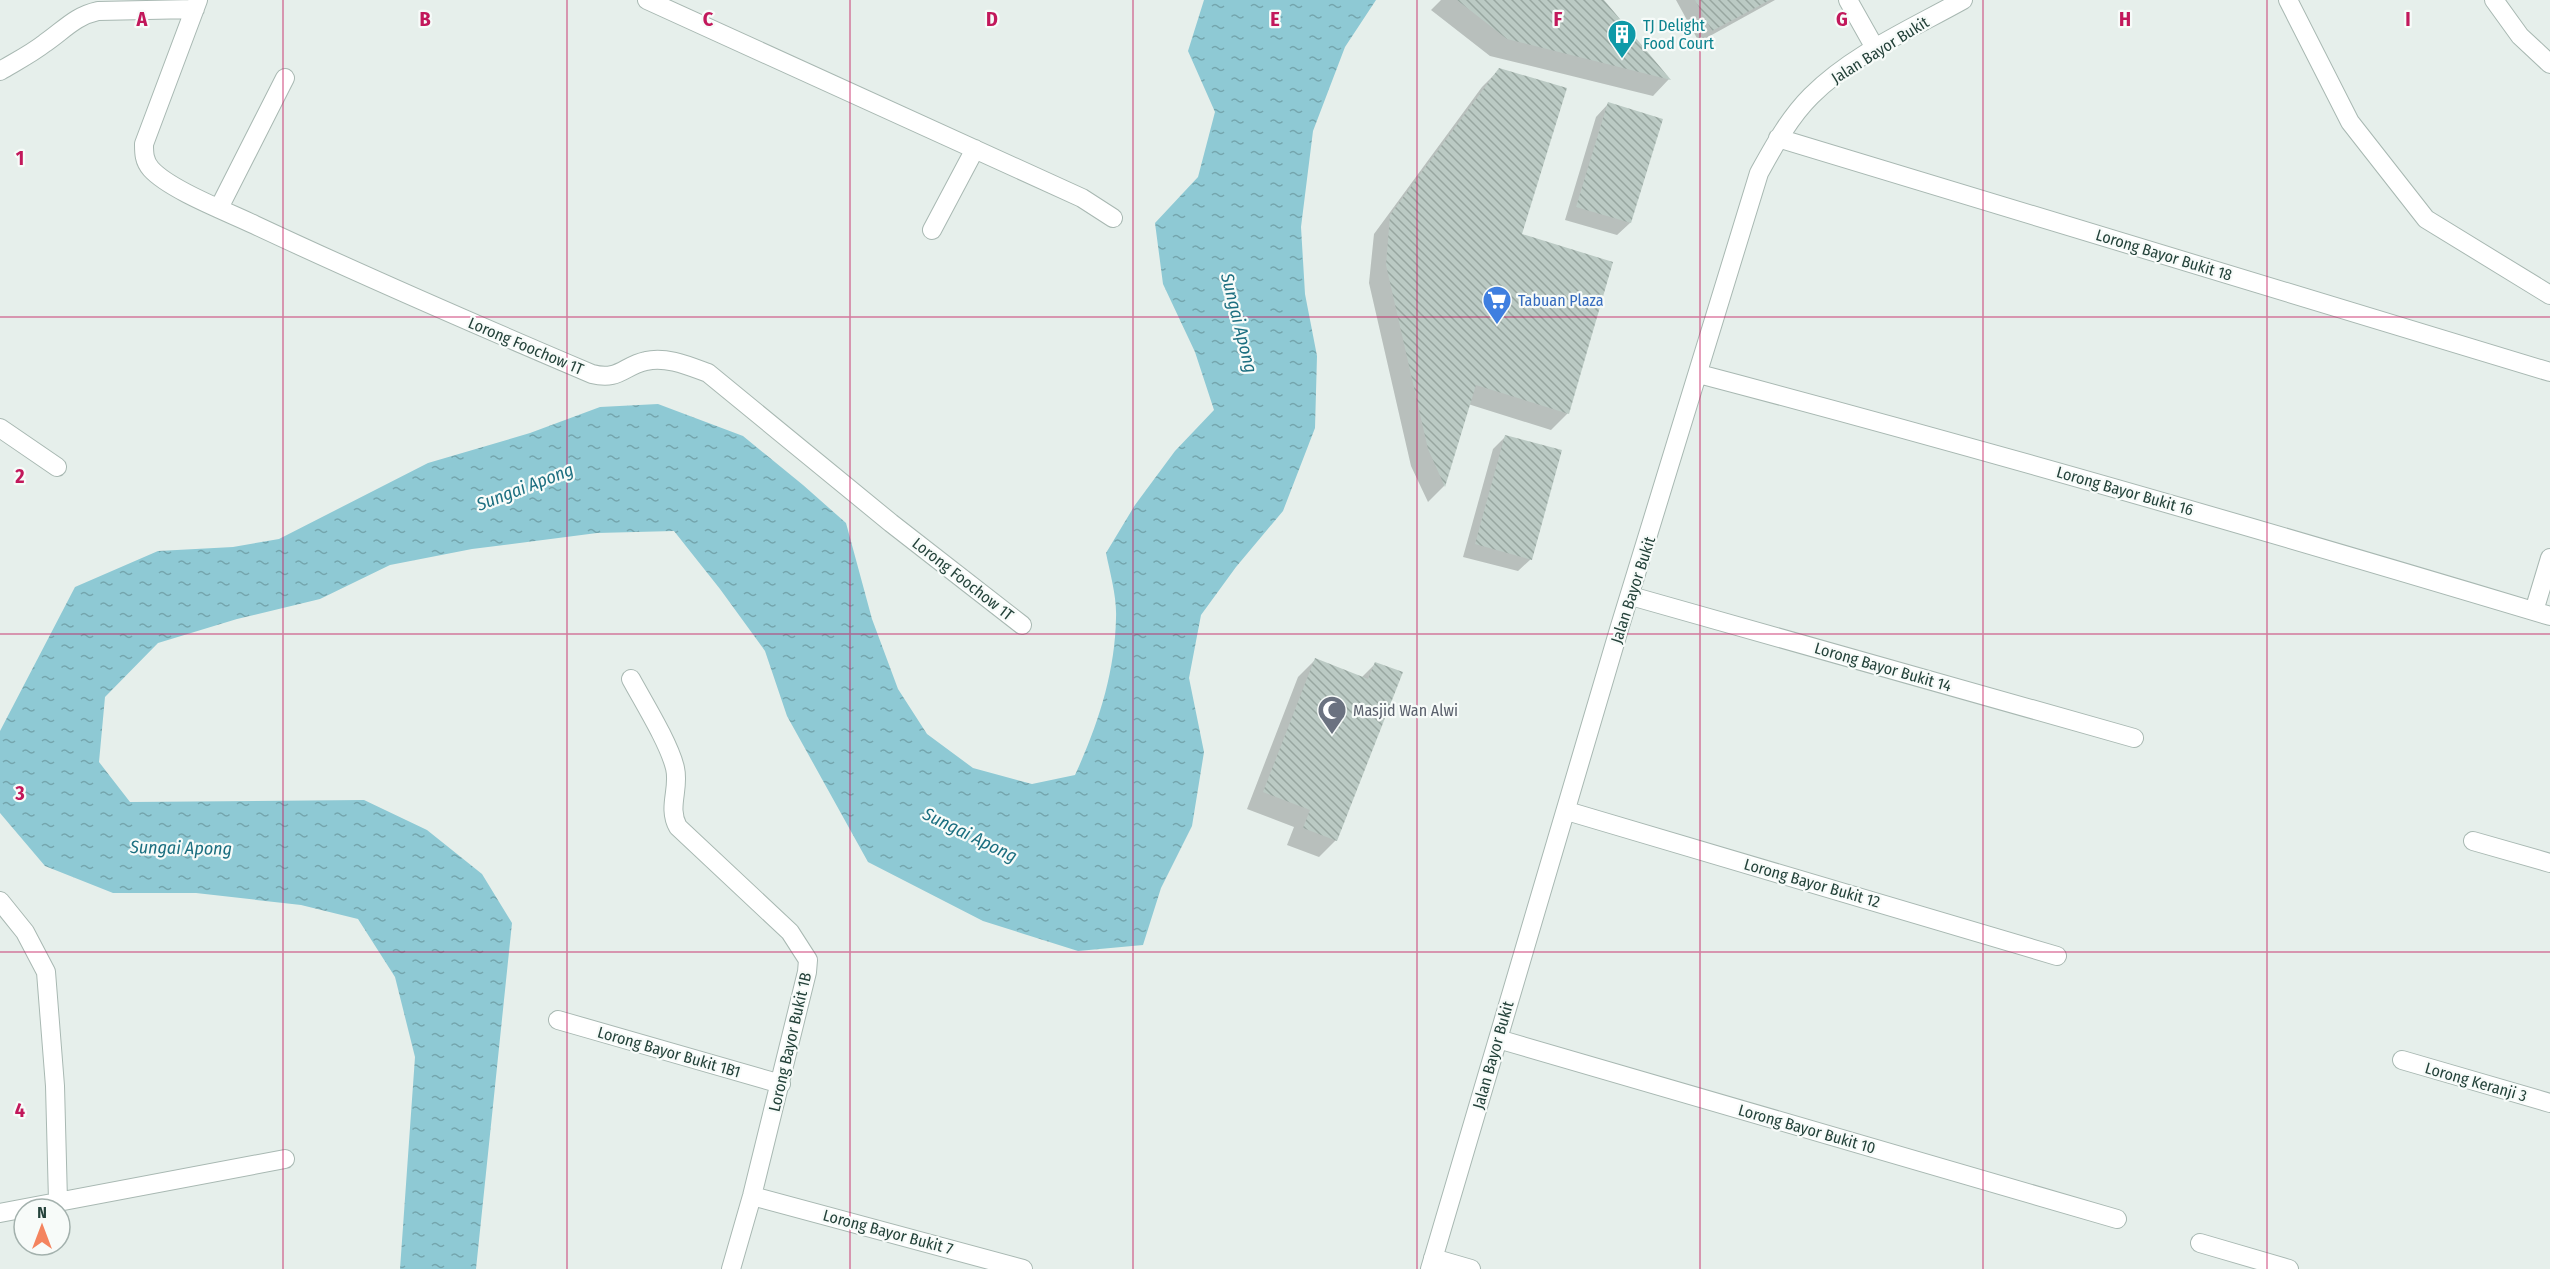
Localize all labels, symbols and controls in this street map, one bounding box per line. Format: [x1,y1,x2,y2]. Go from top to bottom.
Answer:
text: A [136,7,149,31]
text: B [419,7,431,31]
text: C [703,7,714,31]
text: D [986,7,998,31]
text: E [1270,7,1280,31]
text: F [1554,7,1563,31]
text: G [1836,7,1848,31]
text: H [2119,7,2131,31]
text: I [2405,7,2411,31]
street label: Jalan Bayor Bukit [1828,12,1933,88]
place label: TJ Delight Food Court [1643,16,1715,53]
building icon: TJ Delight Food Court [1606,18,1638,60]
text: 1 [16,146,24,170]
street label: Lorong Bayor Bukit 18 [2094,225,2234,285]
water label: Sungai Apong [1216,270,1262,375]
supermarket icon: Tabuan Plaza [1481,284,1513,326]
place label: Tabuan Plaza [1518,291,1604,310]
street label: Lorong Foochow 1T [466,313,587,379]
water label: Sungai Apong [472,458,577,516]
street label: Lorong Bayor Bukit 16 [2054,462,2196,520]
text: 2 [14,464,25,488]
street label: Jalan Bayor Bukit [1607,533,1659,646]
street label: Lorong Foochow 1T [909,534,1018,625]
street label: Lorong Bayor Bukit 14 [1813,638,1954,696]
mosque icon: Masjid Wan Alwi [1316,694,1348,736]
place label: Masjid Wan Alwi [1353,701,1458,720]
text: 3 [14,781,25,805]
water label: Sungai Apong [918,802,1021,867]
water label: Sungai Apong [129,836,232,860]
street label: Lorong Bayor Bukit 12 [1742,855,1882,911]
street label: Lorong Bayor Bukit 1B [765,970,815,1113]
street label: Jalan Bayor Bukit [1469,998,1518,1111]
street label: Lorong Bayor Bukit 1B1 [595,1022,743,1082]
street label: Lorong Keranji 3 [2423,1058,2529,1106]
text: 4 [15,1098,25,1122]
street label: Lorong Bayor Bukit 10 [1736,1100,1878,1158]
north arrow [12,1197,72,1257]
text: N [37,1203,47,1222]
street label: Lorong Bayor Bukit 7 [821,1206,956,1259]

